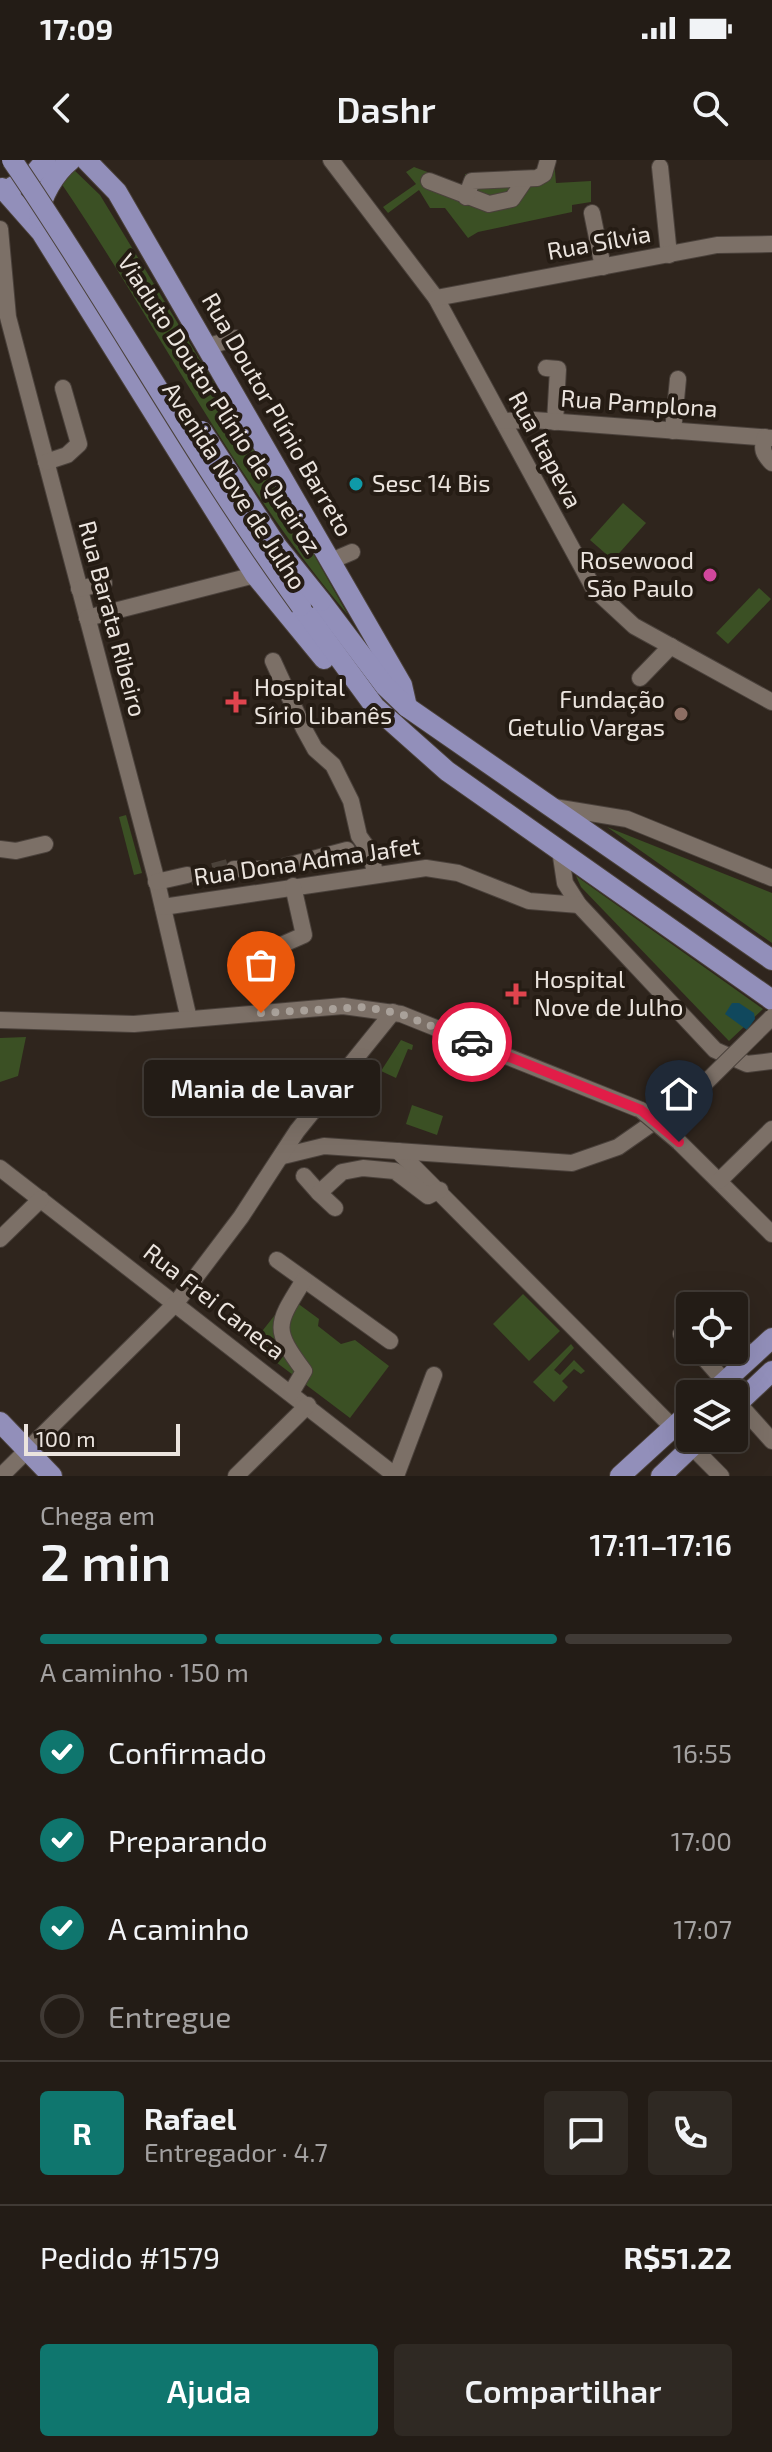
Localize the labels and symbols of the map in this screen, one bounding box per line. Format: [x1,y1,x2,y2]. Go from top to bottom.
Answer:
street label: Rua Sílvia [545,218,653,265]
street label: Viaduto Doutor Plínio de Queiroz [112,248,328,559]
street label: Rua Doutor Plínio Barreto [197,287,360,541]
street label: Avenida Nove de Julho [157,376,313,594]
street label: Rua Pamplona [560,383,718,422]
street label: Rua Itapeva [503,386,589,513]
place label: Sesc 14 Bis [372,468,490,497]
marker: Sesc 14 Bis [347,475,365,493]
street label: Rua Barata Ribeiro [73,517,154,720]
place label: Rosewood São Paulo [580,545,694,602]
marker: Rosewood São Paulo [701,566,719,584]
place label: Hospital Sírio Libanês [254,672,392,729]
place label: Fundação Getulio Vargas [507,684,665,741]
marker: Hospital Sírio Libanês [225,691,247,713]
marker: Fundação Getulio Vargas [672,705,690,723]
street label: Rua Dona Adma Jafet [192,830,422,891]
pin [227,931,295,1013]
place label: Hospital Nove de Julho [534,964,683,1021]
marker: Hospital Nove de Julho [505,983,527,1005]
courier [432,1002,512,1082]
pin [645,1060,713,1142]
callout: Mania de Lavar [143,1061,379,1117]
street label: Rua Frei Caneca [138,1237,291,1365]
scale bar [24,1420,180,1456]

